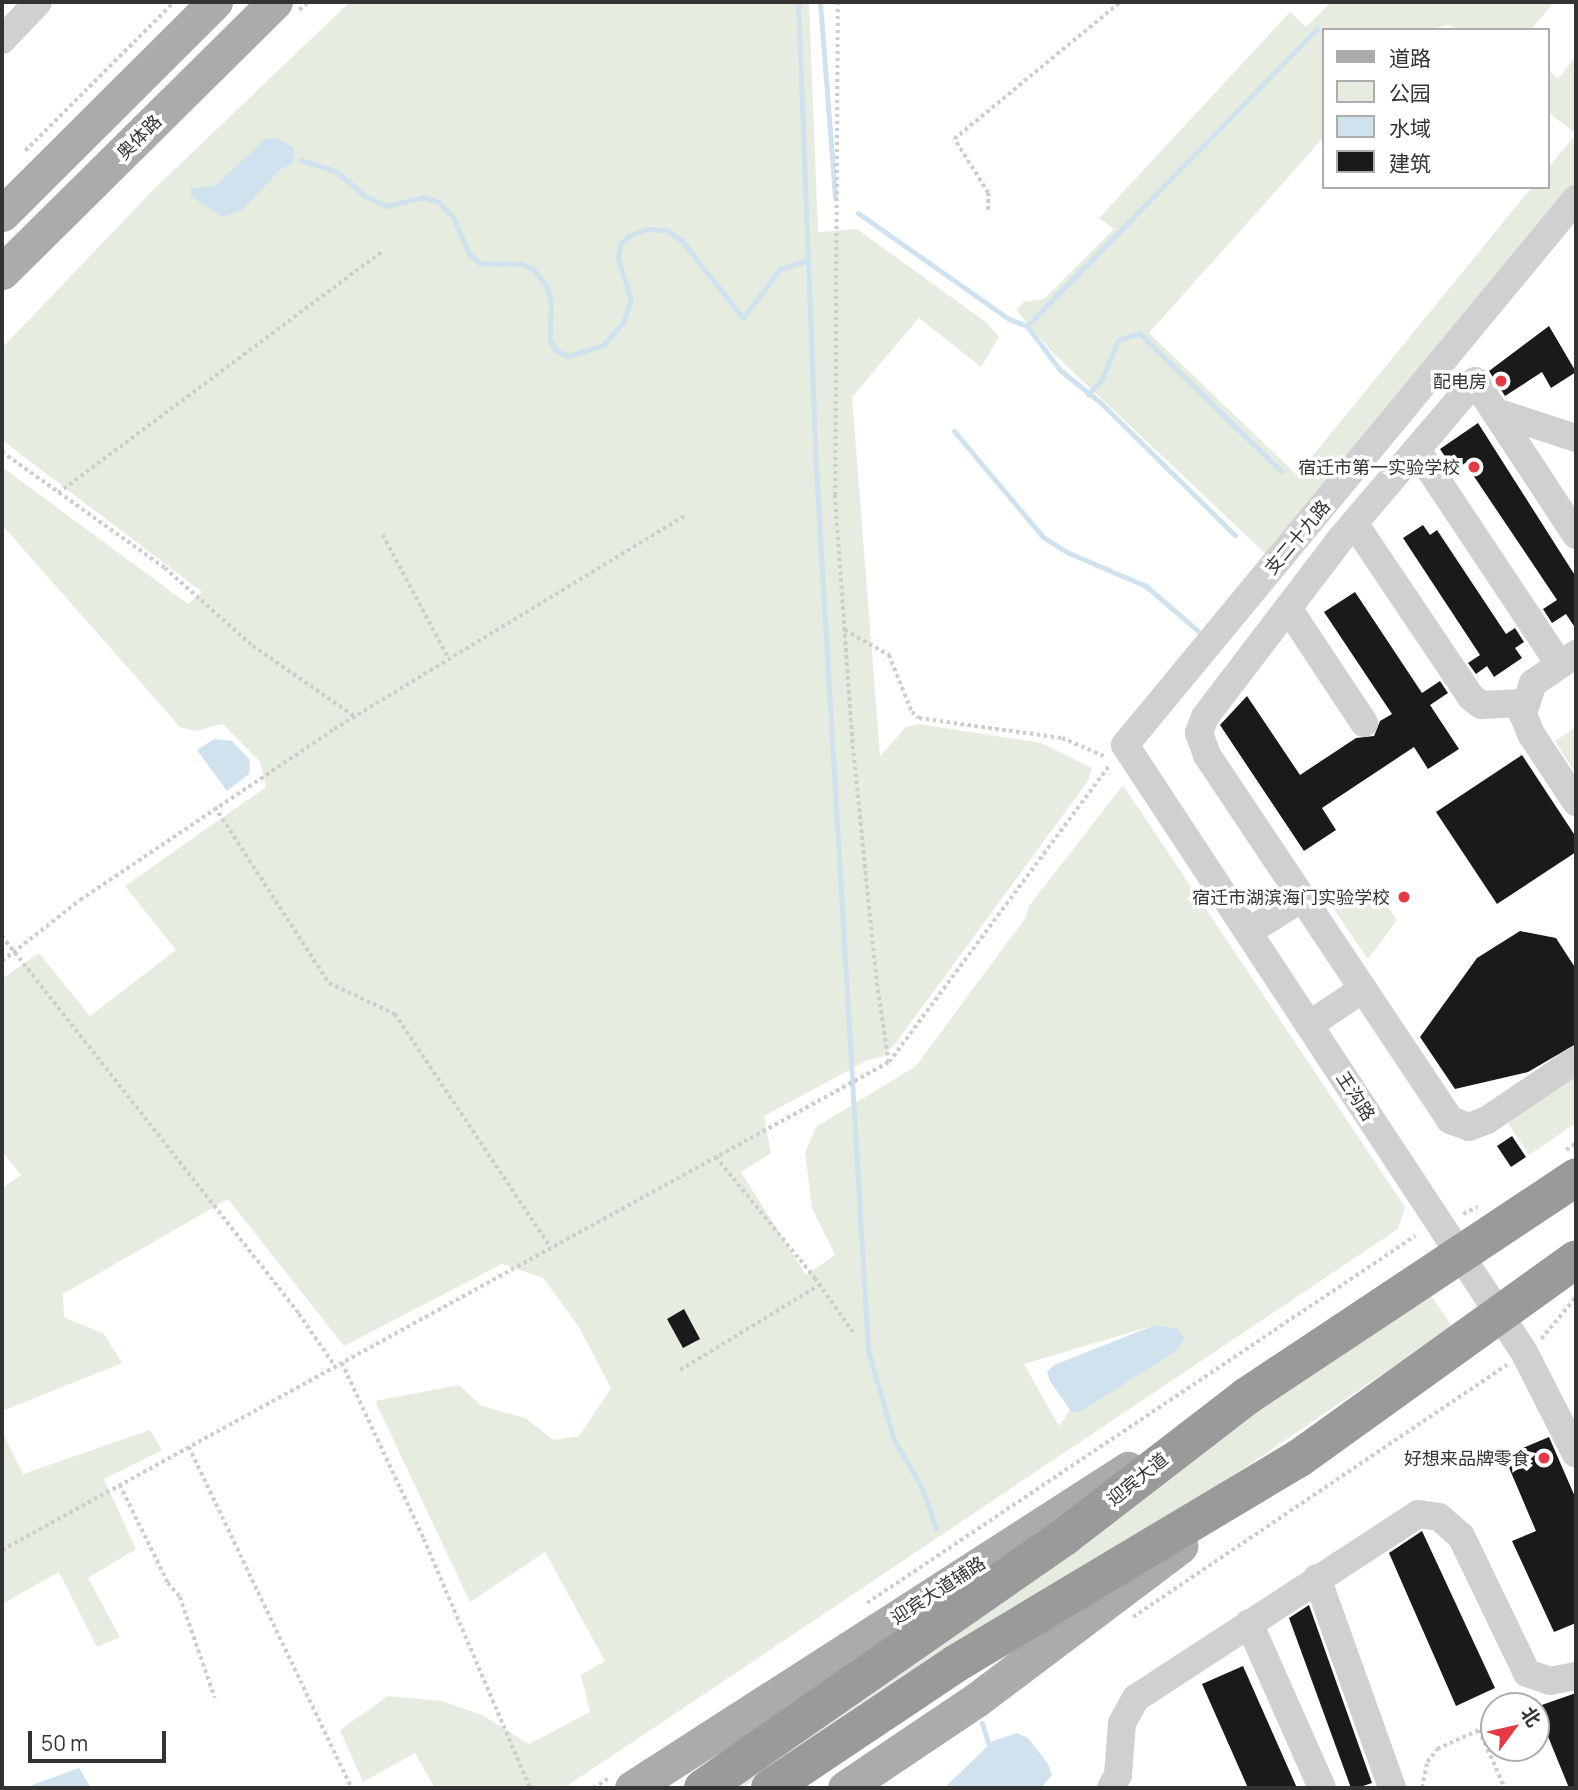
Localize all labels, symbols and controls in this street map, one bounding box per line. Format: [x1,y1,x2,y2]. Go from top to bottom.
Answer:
legend [1322,28,1550,189]
text: 道路 [1389,44,1431,72]
text: 公园 [1389,79,1431,107]
street label: 奥体路 [112,110,166,164]
text: 水域 [1389,114,1431,142]
text: 建筑 [1389,149,1431,177]
place label: 配电房 [1433,370,1487,392]
marker: 配电房 [1493,373,1509,389]
place label: 宿迁市第一实验学校 [1298,456,1460,478]
marker: 宿迁市第一实验学校 [1466,459,1482,475]
street label: 支二十九路 [1260,496,1334,578]
place label: 宿迁市湖滨海门实验学校 [1192,886,1390,908]
marker: 宿迁市湖滨海门实验学校 [1396,889,1412,905]
street label: 王沟路 [1332,1067,1380,1125]
place label: 好想来品牌零食 [1404,1447,1530,1469]
street label: 迎宾大道 [1102,1448,1172,1510]
marker: 好想来品牌零食 [1536,1450,1552,1466]
street label: 迎宾大道辅路 [887,1552,989,1628]
north arrow [1480,1692,1550,1762]
text: 北 [1515,1702,1547,1732]
scale bar [32,1716,170,1760]
text: 50 m [41,1729,88,1757]

